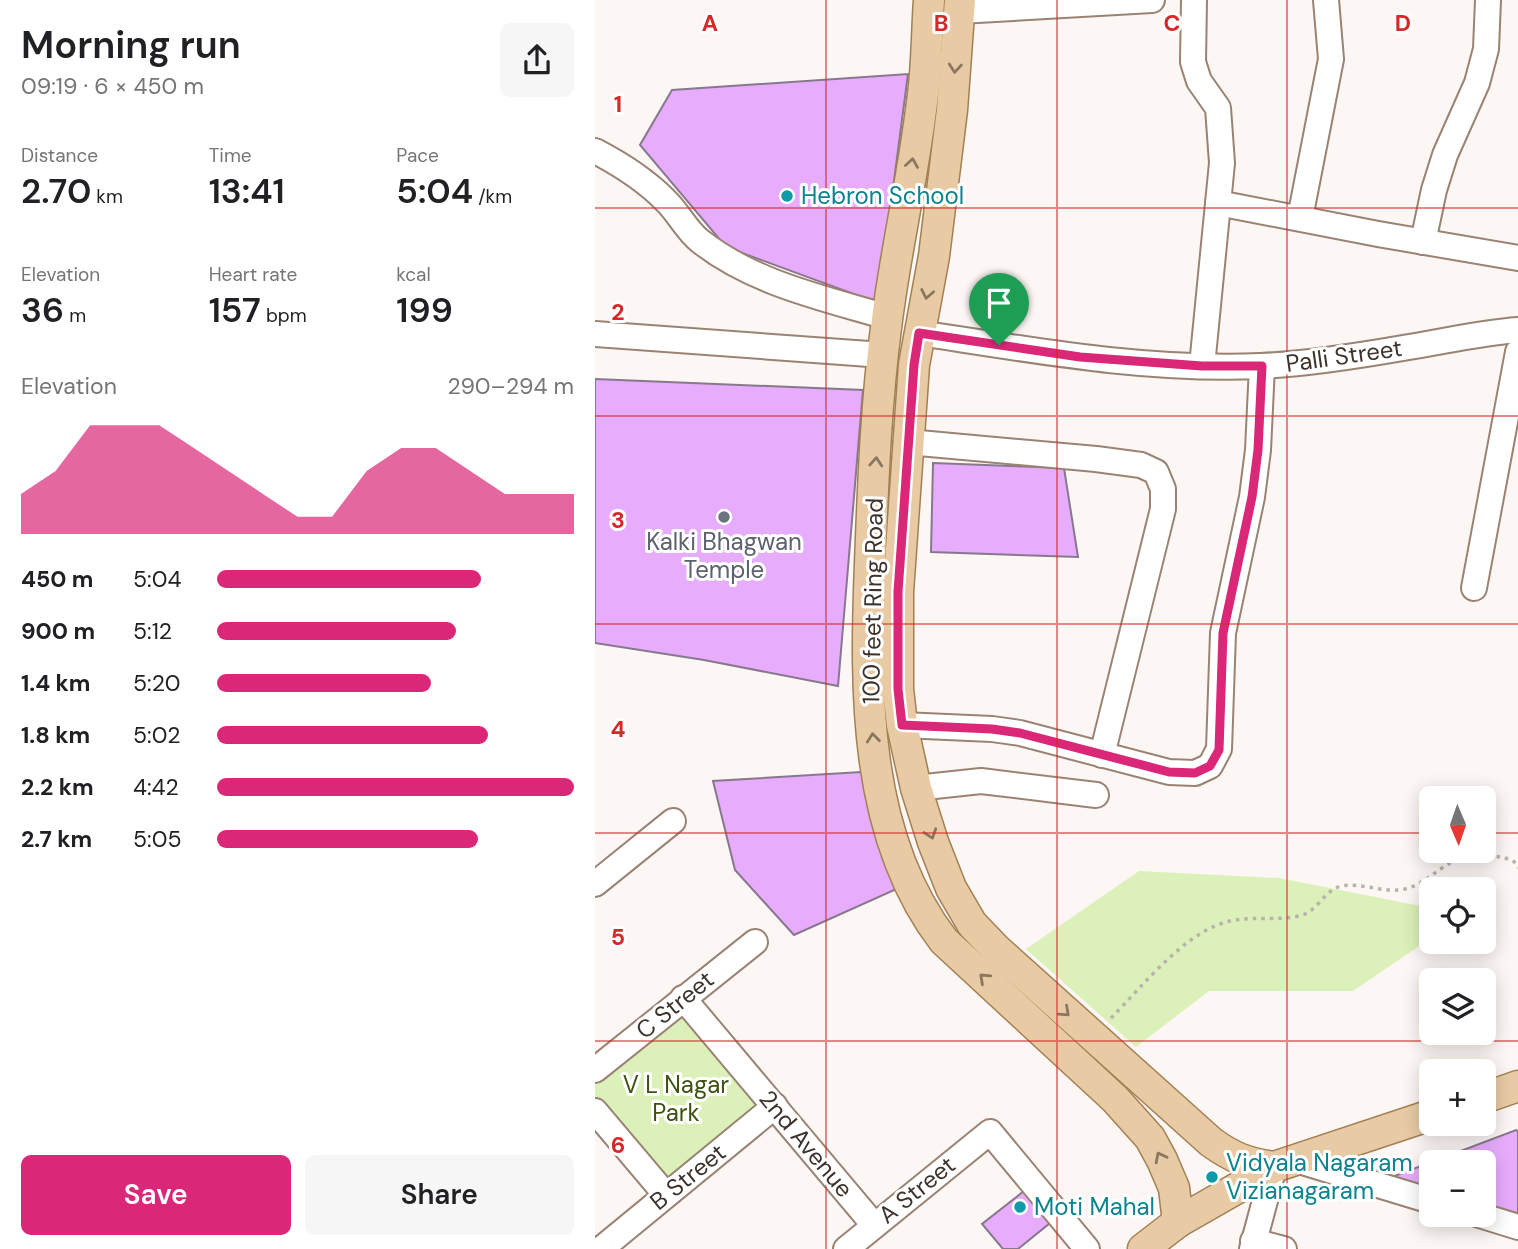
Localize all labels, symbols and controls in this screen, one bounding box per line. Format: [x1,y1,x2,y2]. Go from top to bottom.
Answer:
text: A [702,8,718,38]
text: B [934,8,948,38]
text: C [1164,8,1180,38]
text: D [1395,8,1411,38]
text: Morning run [21,20,241,70]
button: share [500,23,574,97]
one-way arrow [948,63,963,74]
text: 09:19 · 6 × 450 m [21,71,204,101]
text: 1 [614,89,622,119]
text: Distance [21,143,98,168]
text: Time [209,143,252,168]
text: Pace [396,143,439,168]
one-way arrow [904,157,919,169]
text: 2.70 [21,168,91,214]
text: 13:41 [209,168,285,214]
text: 5:04 [396,168,473,214]
place label: Hebron School [801,180,964,211]
text: km [91,184,123,209]
text: /km [473,184,512,209]
marker: Hebron School [779,188,795,204]
text: Elevation [21,262,100,287]
text: Heart rate [209,262,297,287]
text: kcal [396,262,431,287]
pin [969,273,1029,345]
icon: arrive [980,284,1018,322]
text: 36 [21,287,64,333]
text: 157 [209,287,261,333]
text: 199 [396,287,453,333]
one-way arrow [920,288,935,300]
text: 2 [611,297,625,327]
text: m [64,303,86,328]
text: bpm [261,303,307,328]
street label: Palli Street [1284,332,1404,379]
text: Elevation [21,371,117,401]
text: 290–294 m [447,371,574,401]
one-way arrow [868,456,883,467]
street label: 100 feet Ring Road [855,497,890,704]
text: 3 [611,505,625,535]
marker: Kalki Bhagwan Temple [716,509,732,525]
place label: Kalki Bhagwan Temple [646,526,802,585]
text: 450 m [21,564,94,594]
text: 5:04 [133,564,181,594]
text: 900 m [21,616,95,646]
text: 5:12 [133,616,172,646]
text: 1.4 km [21,668,90,698]
text: 5:20 [133,668,180,698]
text: 4 [611,714,626,744]
text: 1.8 km [21,720,90,750]
text: 5:02 [133,720,180,750]
one-way arrow [866,732,881,743]
text: 2.2 km [21,772,94,802]
text: 4:42 [133,772,179,802]
north arrow [1419,786,1496,863]
map controls [1419,786,1496,1227]
text: 2.7 km [21,824,92,854]
text: 5:05 [133,824,181,854]
one-way arrow [923,827,937,840]
button: locate [1419,877,1496,954]
text: 5 [611,922,625,952]
street label: C Street [629,964,720,1045]
button: layers [1419,968,1496,1045]
one-way arrow [979,974,992,986]
one-way arrow [1057,1004,1070,1016]
button: + [1419,1059,1496,1136]
park label: V L Nagar Park [623,1069,729,1128]
street label: 2nd Avenue [753,1084,860,1204]
text: 6 [611,1130,625,1160]
street label: B Street [643,1137,732,1217]
place label: Vidyala Nagaram Vizianagaram [1226,1147,1413,1206]
street label: A Street [872,1149,962,1230]
button: − [1419,1150,1496,1227]
one-way arrow [1154,1152,1168,1164]
button: Save [21,1155,291,1235]
button: Share [305,1155,574,1235]
marker: Vidyala Nagaram Vizianagaram [1204,1169,1220,1185]
place label: Moti Mahal [1034,1191,1155,1222]
marker: Moti Mahal [1012,1199,1028,1215]

